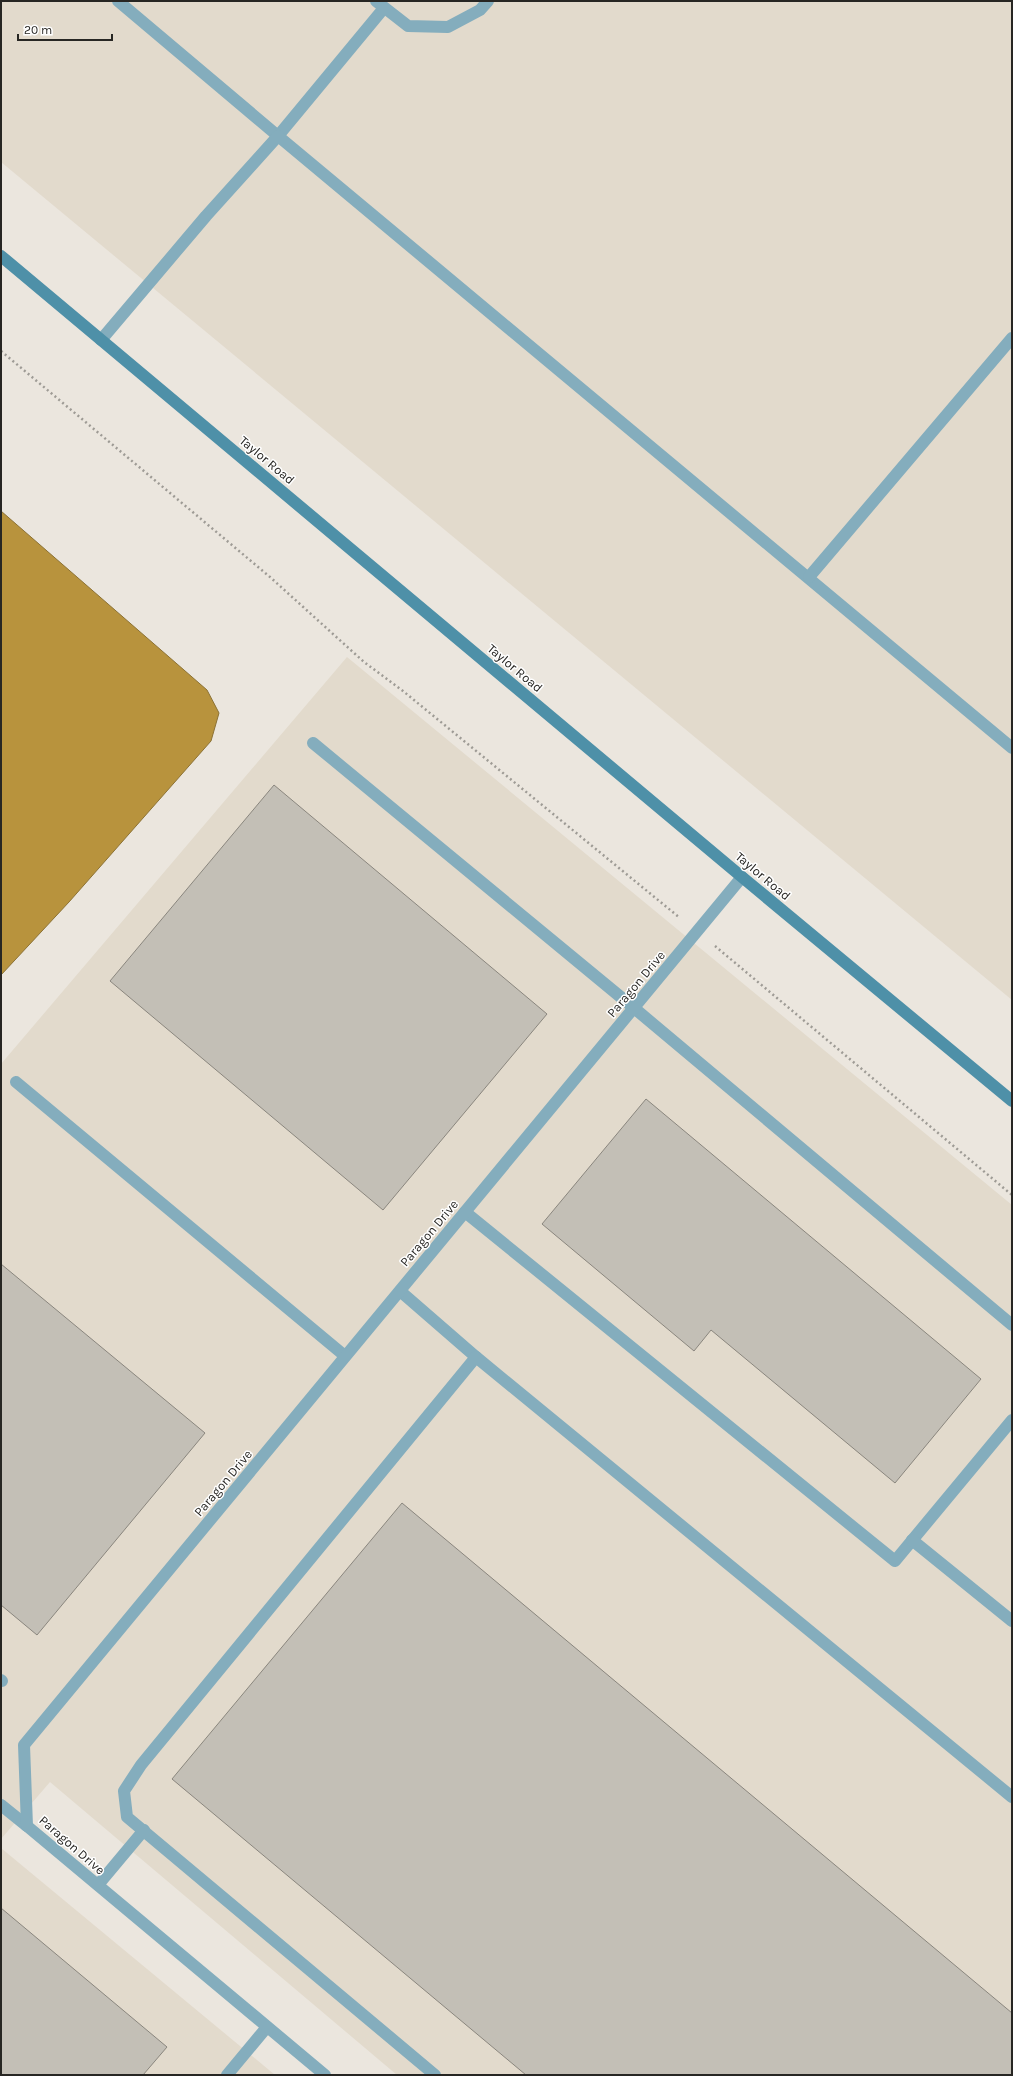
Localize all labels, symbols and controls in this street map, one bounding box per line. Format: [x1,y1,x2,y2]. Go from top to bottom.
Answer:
scale bar [18,16,112,42]
text: 20 m [24,23,52,37]
street label: Taylor Road [236,433,298,487]
street label: Taylor Road [484,641,546,695]
street label: Taylor Road [732,849,794,903]
street label: Paragon Drive [604,948,668,1020]
street label: Paragon Drive [397,1197,461,1269]
street label: Paragon Drive [191,1447,255,1519]
street label: Paragon Drive [36,1812,108,1878]

